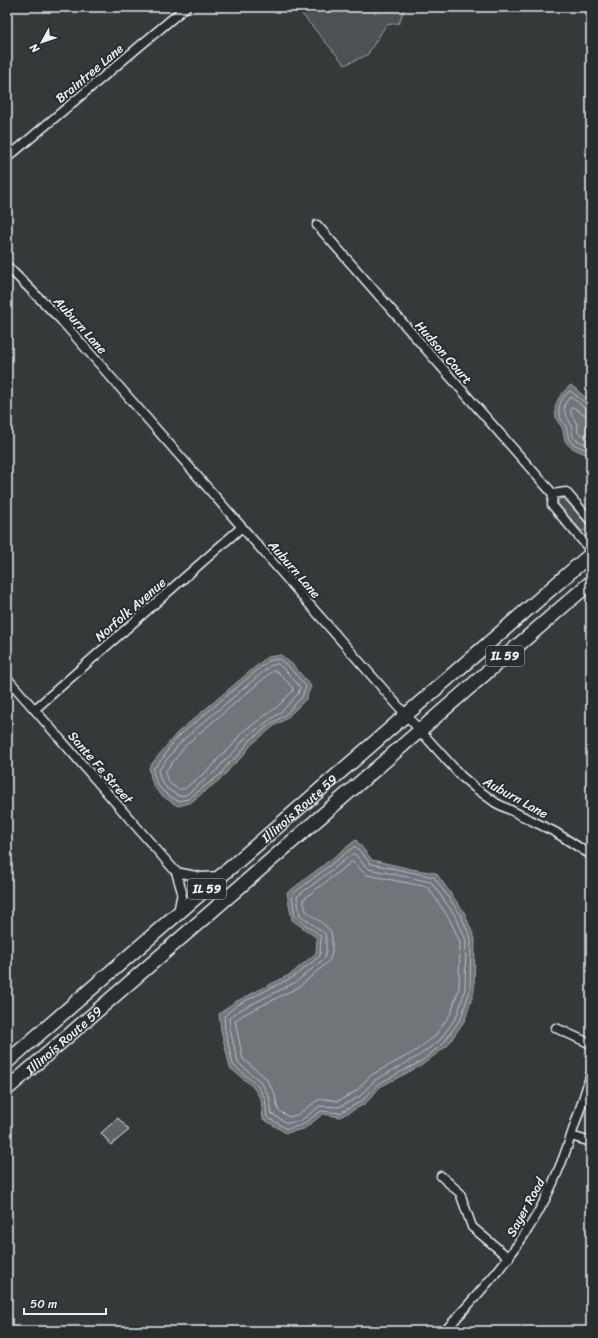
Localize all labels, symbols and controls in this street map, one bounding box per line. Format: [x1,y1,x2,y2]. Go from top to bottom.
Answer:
north arrow [22,22,62,62]
street label: Braintree Lane [50,38,129,109]
text: N [25,39,45,58]
street label: Auburn Lane [47,290,113,360]
street label: Hudson Court [409,315,478,390]
street label: Auburn Lane [262,534,327,604]
street label: Norfolk Avenue [89,571,172,647]
road number: IL 59 [486,646,524,666]
street label: Sante Fe Street [62,726,140,810]
street label: Illinois Route 59 [255,768,343,849]
street label: Auburn Lane [478,770,553,825]
road number: IL 59 [188,879,226,899]
street label: Illinois Route 59 [20,1000,108,1081]
street label: Sayer Road [500,1172,552,1241]
scale bar [24,1290,106,1316]
text: 50 m [30,1293,57,1315]

